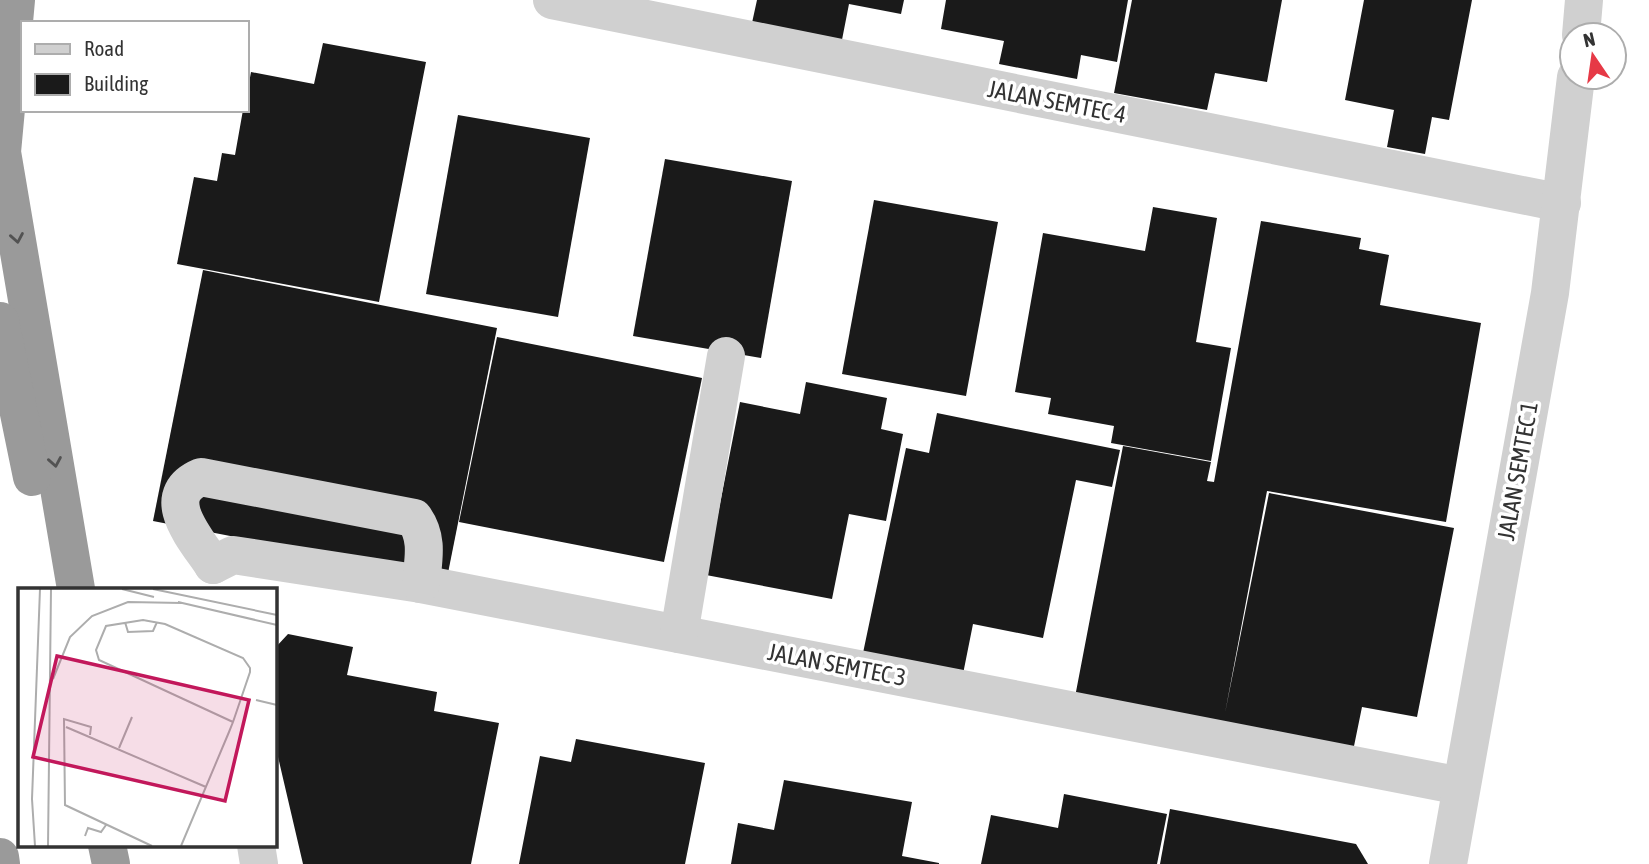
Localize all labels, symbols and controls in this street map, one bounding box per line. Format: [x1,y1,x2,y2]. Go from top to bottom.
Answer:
legend [21,21,248,112]
north arrow [1558,21,1628,91]
text: N [1581,27,1597,51]
text: Road [84,36,124,60]
text: Building [84,71,148,95]
street label: JALAN SEMTEC 4 [986,75,1129,128]
one-way arrow [9,232,24,244]
street label: JALAN SEMTEC 1 [1492,399,1543,542]
one-way arrow [47,456,62,468]
inset map [18,588,276,846]
street label: JALAN SEMTEC 3 [766,638,909,691]

